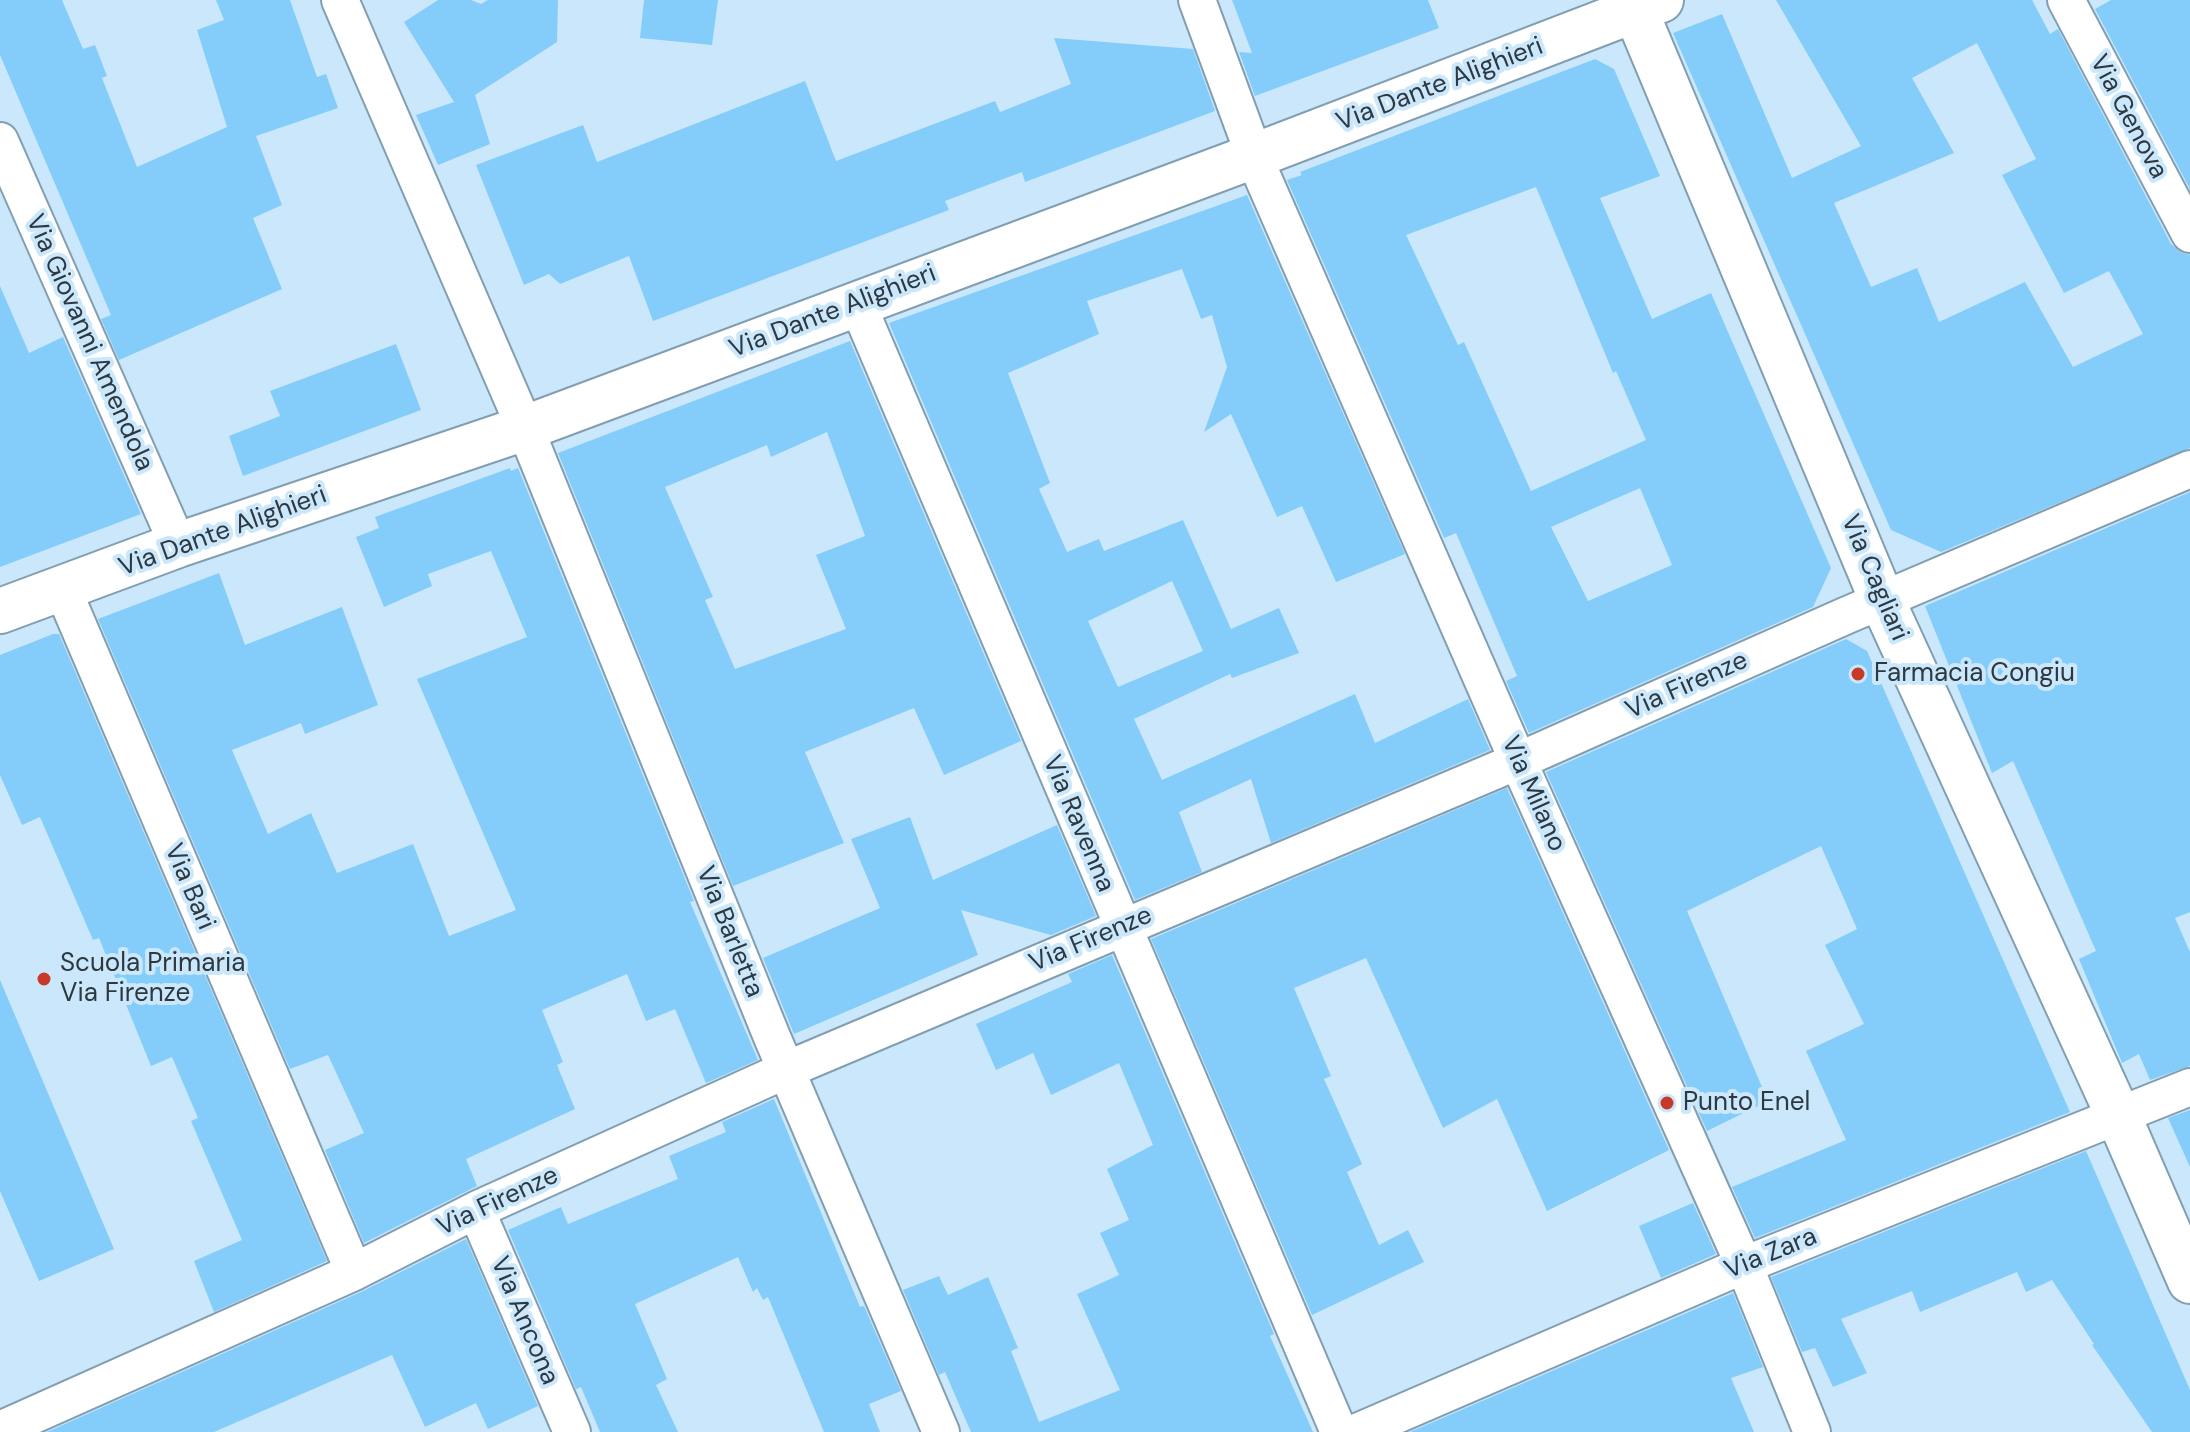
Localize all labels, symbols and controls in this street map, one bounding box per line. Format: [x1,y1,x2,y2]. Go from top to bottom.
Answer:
street label: Via Dante Alighieri [1332,31,1548,139]
street label: Via Genova [2082,50,2174,184]
street label: Via Giovanni Amendola [18,210,160,476]
street label: Via Dante Alighieri [725,258,941,366]
street label: Via Dante Alighieri [115,480,331,584]
street label: Via Cagliari [1833,510,1915,646]
street label: Via Firenze [1621,645,1753,727]
place label: Farmacia Congiu [1874,658,2075,690]
marker: Farmacia Congiu [1849,665,1867,683]
street label: Via Milano [1494,731,1572,857]
street label: Via Ravenna [1035,751,1121,897]
street label: Via Bari [157,839,221,935]
street label: Via Barletta [689,862,769,1002]
street label: Via Firenze [1025,900,1157,980]
place label: Scuola Primaria Via Firenze [60,948,245,1010]
marker: Scuola Primaria Via Firenze [35,970,53,988]
place label: Punto Enel [1683,1087,1810,1119]
marker: Punto Enel [1658,1094,1676,1112]
street label: Via Firenze [432,1160,564,1244]
street label: Via Zara [1720,1221,1822,1287]
street label: Via Ancona [483,1252,565,1390]

